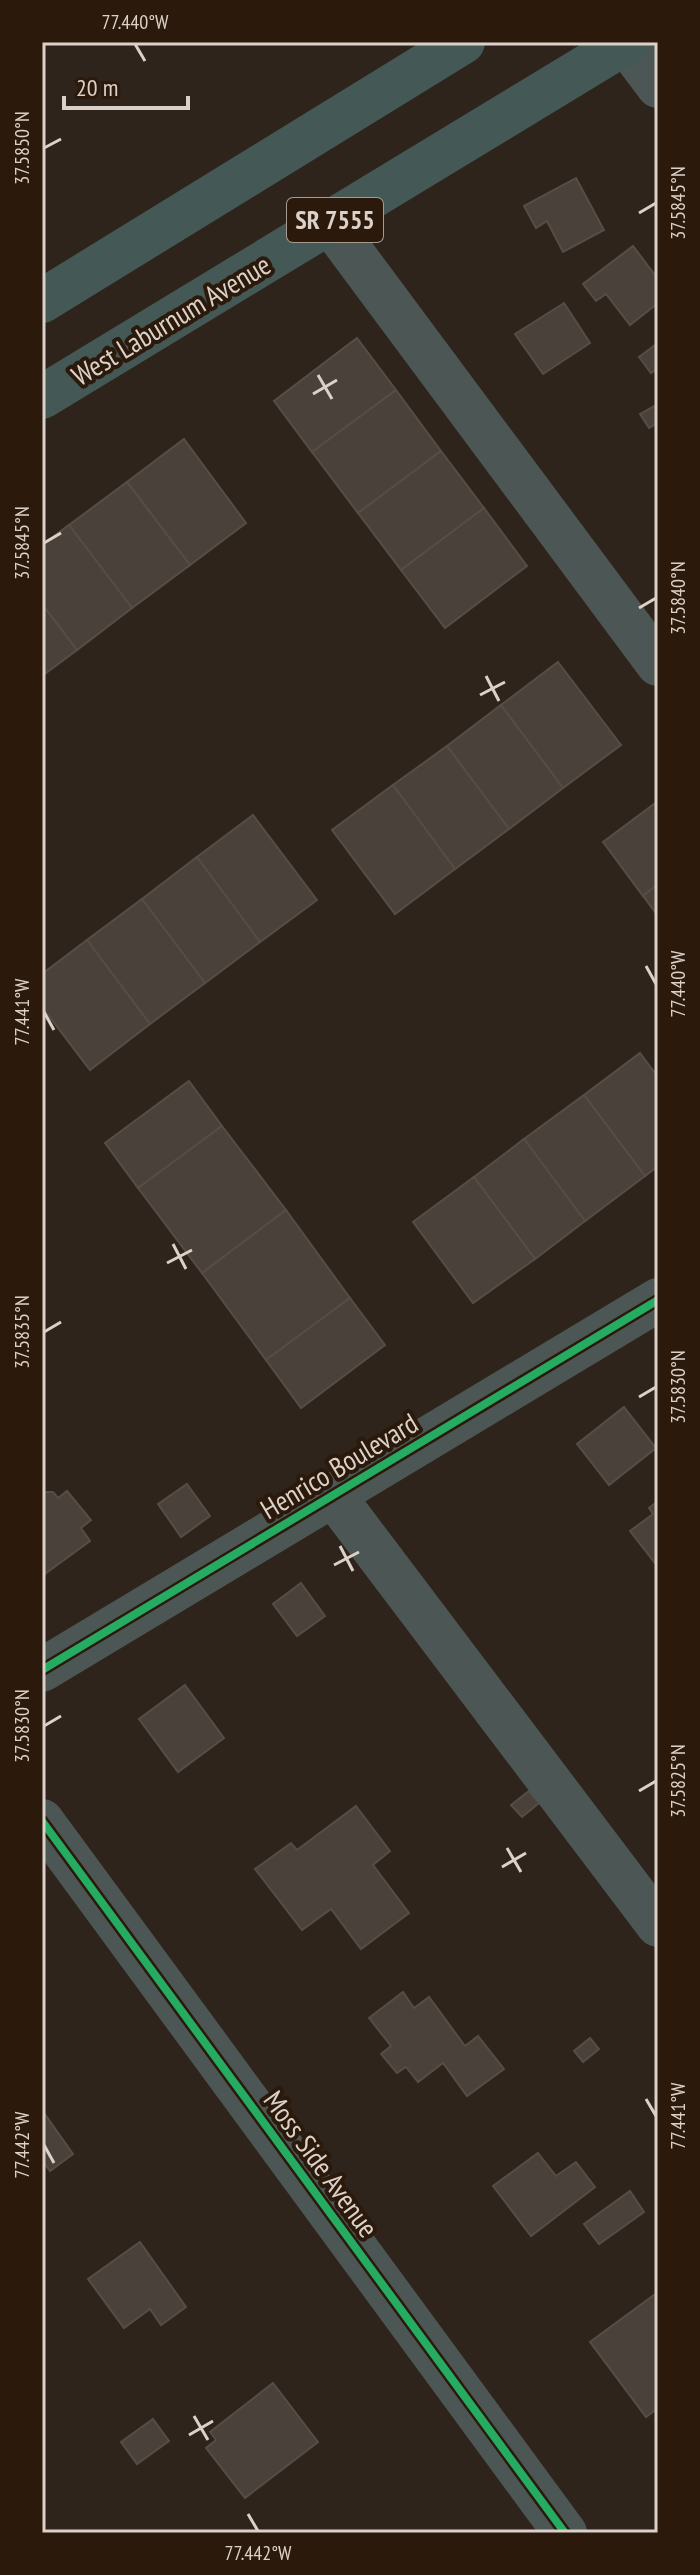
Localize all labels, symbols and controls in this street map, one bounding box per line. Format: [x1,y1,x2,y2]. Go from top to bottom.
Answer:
text: 77.440°W [101,9,169,35]
scale bar [64,60,188,110]
text: 20 m [76,72,118,103]
text: 37.5850°N [9,111,35,185]
text: 37.5845°N [665,166,691,240]
road number: SR 7555 [287,198,383,242]
street label: West Laburnum Avenue [65,246,277,394]
text: 37.5845°N [9,506,35,580]
text: 37.5840°N [665,561,691,635]
text: 77.440°W [665,950,691,1018]
text: 77.441°W [9,978,35,1046]
text: 37.5835°N [9,1295,35,1369]
text: 37.5830°N [665,1350,691,1424]
street label: Henrico Boulevard [253,1404,424,1527]
text: 37.5830°N [9,1689,35,1763]
text: 37.5825°N [665,1744,691,1818]
text: 77.441°W [665,2082,691,2150]
street label: Moss Side Avenue [256,2083,387,2244]
text: 77.442°W [9,2111,35,2179]
text: 77.442°W [224,2540,292,2566]

